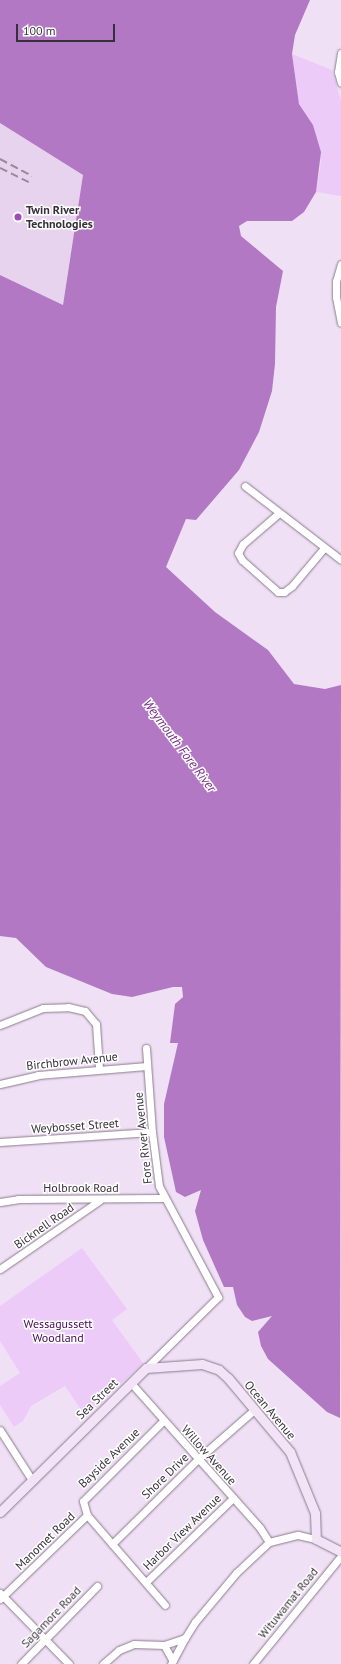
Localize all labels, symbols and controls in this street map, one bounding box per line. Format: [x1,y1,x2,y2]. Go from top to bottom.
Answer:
scale bar [18,16,117,42]
text: 100 m [23,23,56,38]
place label: Twin River Technologies [26,203,93,231]
marker: Twin River Technologies [13,212,23,222]
water label: Weymouth Fore River [139,697,219,795]
street label: Birchbrow Avenue [25,1049,119,1073]
street label: Fore River Avenue [131,1091,155,1185]
street label: Weybosset Street [31,1116,119,1136]
street label: Holbrook Road [43,1181,119,1195]
street label: Bicknell Road [11,1200,77,1252]
park label: Wessagussett Woodland [24,1317,92,1345]
street label: Sea Street [73,1376,121,1422]
street label: Ocean Avenue [241,1378,299,1442]
street label: Willow Avenue [178,1422,240,1488]
street label: Bayside Avenue [75,1425,143,1491]
street label: Shore Drive [139,1450,191,1502]
street label: Harbor View Avenue [140,1491,224,1573]
street label: Manomet Road [12,1509,78,1573]
street label: Wituwamat Road [255,1565,321,1641]
street label: Sagamore Road [18,1583,84,1651]

